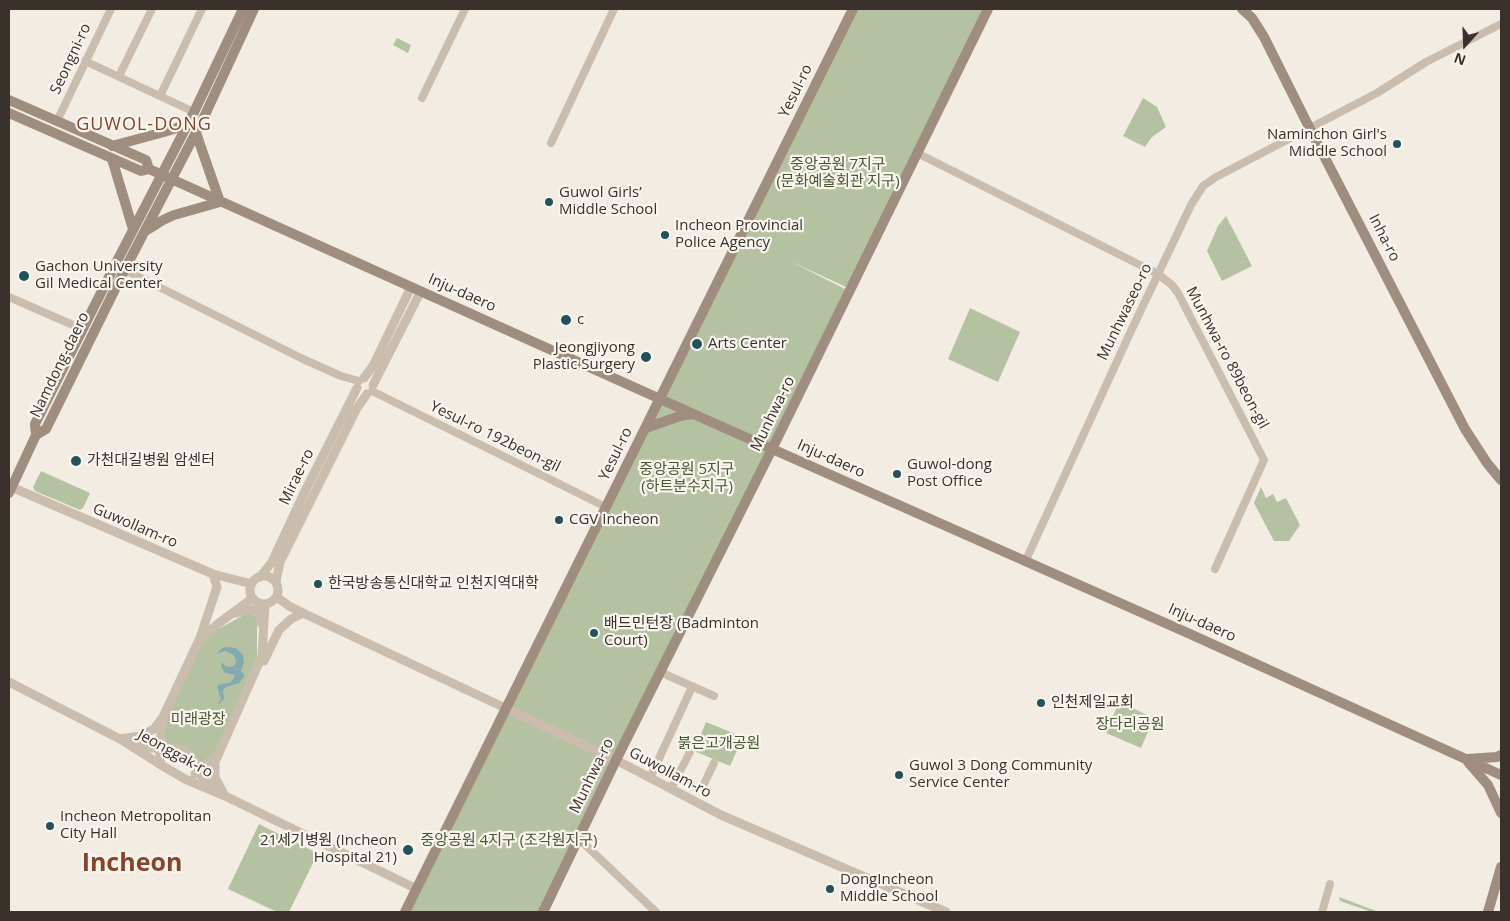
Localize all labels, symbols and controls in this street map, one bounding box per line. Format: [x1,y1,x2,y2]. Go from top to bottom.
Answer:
north arrow [1440,20,1490,70]
street label: Seongni-ro [47,21,95,97]
text: N [1451,49,1468,70]
street label: Yesul-ro [775,61,817,121]
district label: GUWOL-DONG [75,114,213,136]
place label: Naminchon Girl's Middle School [1267,126,1387,161]
marker: Naminchon Girl's Middle School [1391,138,1403,150]
park label: 중앙공원 7지구 (문화예술회관 지구) [776,156,900,191]
place label: Guwol Girls’ Middle School [559,184,657,219]
marker: Guwol Girls’ Middle School [543,196,555,208]
street label: Inha-ro [1364,211,1404,265]
place label: Incheon Provincial Police Agency [675,217,803,252]
marker: Incheon Provincial Police Agency [659,229,671,241]
place label: Gachon University Gil Medical Center [35,258,163,293]
street label: Munhwaseo-ro [1094,261,1156,363]
marker: Gachon University Gil Medical Center [17,269,31,283]
street label: Inju-daero [425,270,499,316]
street label: Munhwa-ro 89beon-gil [1182,284,1272,432]
street label: Namdong-daero [27,309,93,421]
place label: c [577,311,584,329]
marker: c [559,313,573,327]
place label: Arts Center [708,335,787,353]
marker: Arts Center [690,337,704,351]
place label: Jeongjiyong Plastic Surgery [533,339,635,374]
marker: Jeongjiyong Plastic Surgery [639,350,653,364]
street label: Munhwa-ro [747,374,799,454]
street label: Yesul-ro 192beon-gil [427,398,563,476]
street label: Yesul-ro [595,424,637,484]
street label: Inju-daero [794,436,868,482]
street label: Mirae-ro [276,446,318,508]
place label: 가천대길병원 암센터 [87,452,215,470]
marker: 가천대길병원 암센터 [69,454,83,468]
place label: Guwol-dong Post Office [907,456,992,491]
park label: 중앙공원 5지구 (하트분수지구) [639,461,735,496]
marker: Guwol-dong Post Office [891,468,903,480]
street label: Guwollam-ro [90,500,180,552]
place label: CGV Incheon [569,511,659,529]
marker: CGV Incheon [553,514,565,526]
place label: 한국방송통신대학교 인천지역대학 [328,575,539,593]
marker: 한국방송통신대학교 인천지역대학 [312,578,324,590]
street label: Inju-daero [1165,600,1239,646]
place label: 배드민턴장 (Badminton Court) [604,615,759,650]
marker: 배드민턴장 (Badminton Court) [588,627,600,639]
place label: 인천제일교회 [1051,694,1134,712]
marker: 인천제일교회 [1035,697,1047,709]
park label: 미래광장 [170,711,226,729]
park label: 장다리공원 [1096,716,1164,734]
street label: Jeonggak-ro [134,726,216,782]
park label: 붉은고개공원 [678,735,760,753]
street label: Munhwa-ro [566,736,618,816]
street label: Guwollam-ro [626,744,714,802]
place label: Guwol 3 Dong Community Service Center [909,757,1092,792]
marker: Guwol 3 Dong Community Service Center [893,769,905,781]
place label: Incheon Metropolitan City Hall [60,808,211,843]
marker: Incheon Metropolitan City Hall [44,820,56,832]
place label: 21세기병원 (Incheon Hospital 21) [260,832,397,867]
park label: 중앙공원 4지구 (조각원지구) [420,832,598,850]
marker: 21세기병원 (Incheon Hospital 21) [401,843,415,857]
district label: Incheon [82,849,182,879]
place label: DongIncheon Middle School [840,871,938,906]
marker: DongIncheon Middle School [824,883,836,895]

